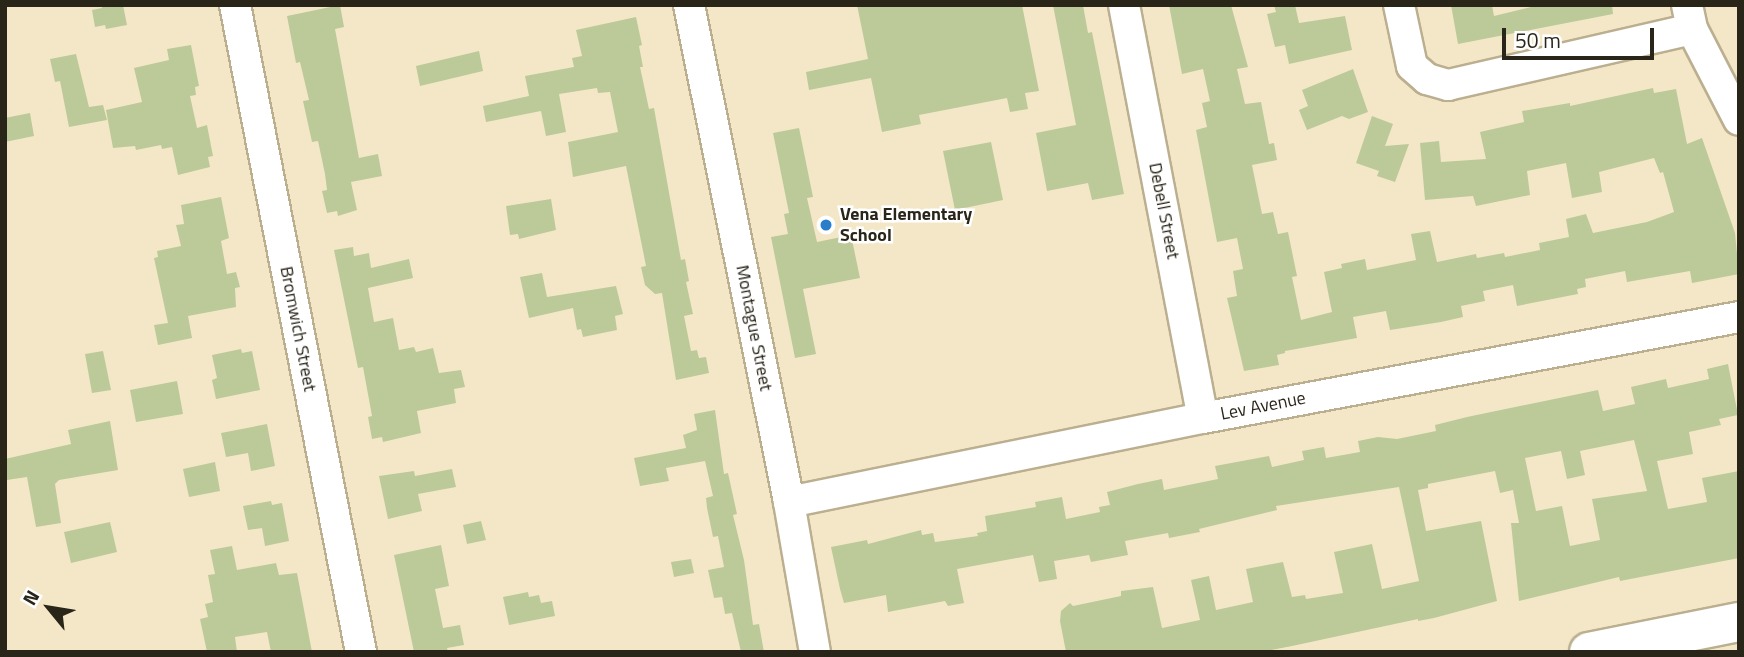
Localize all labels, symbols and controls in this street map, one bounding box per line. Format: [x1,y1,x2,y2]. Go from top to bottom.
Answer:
scale bar [1506,14,1658,58]
text: 50 m [1515,24,1561,56]
street label: Debell Street [1144,161,1184,261]
place label: Vena Elementary School [840,204,972,246]
marker: Vena Elementary School [818,217,834,233]
street label: Montague Street [731,263,777,393]
street label: Bromwich Street [275,265,321,393]
street label: Lev Avenue [1219,387,1307,425]
north arrow [14,573,84,643]
text: N [15,584,46,610]

